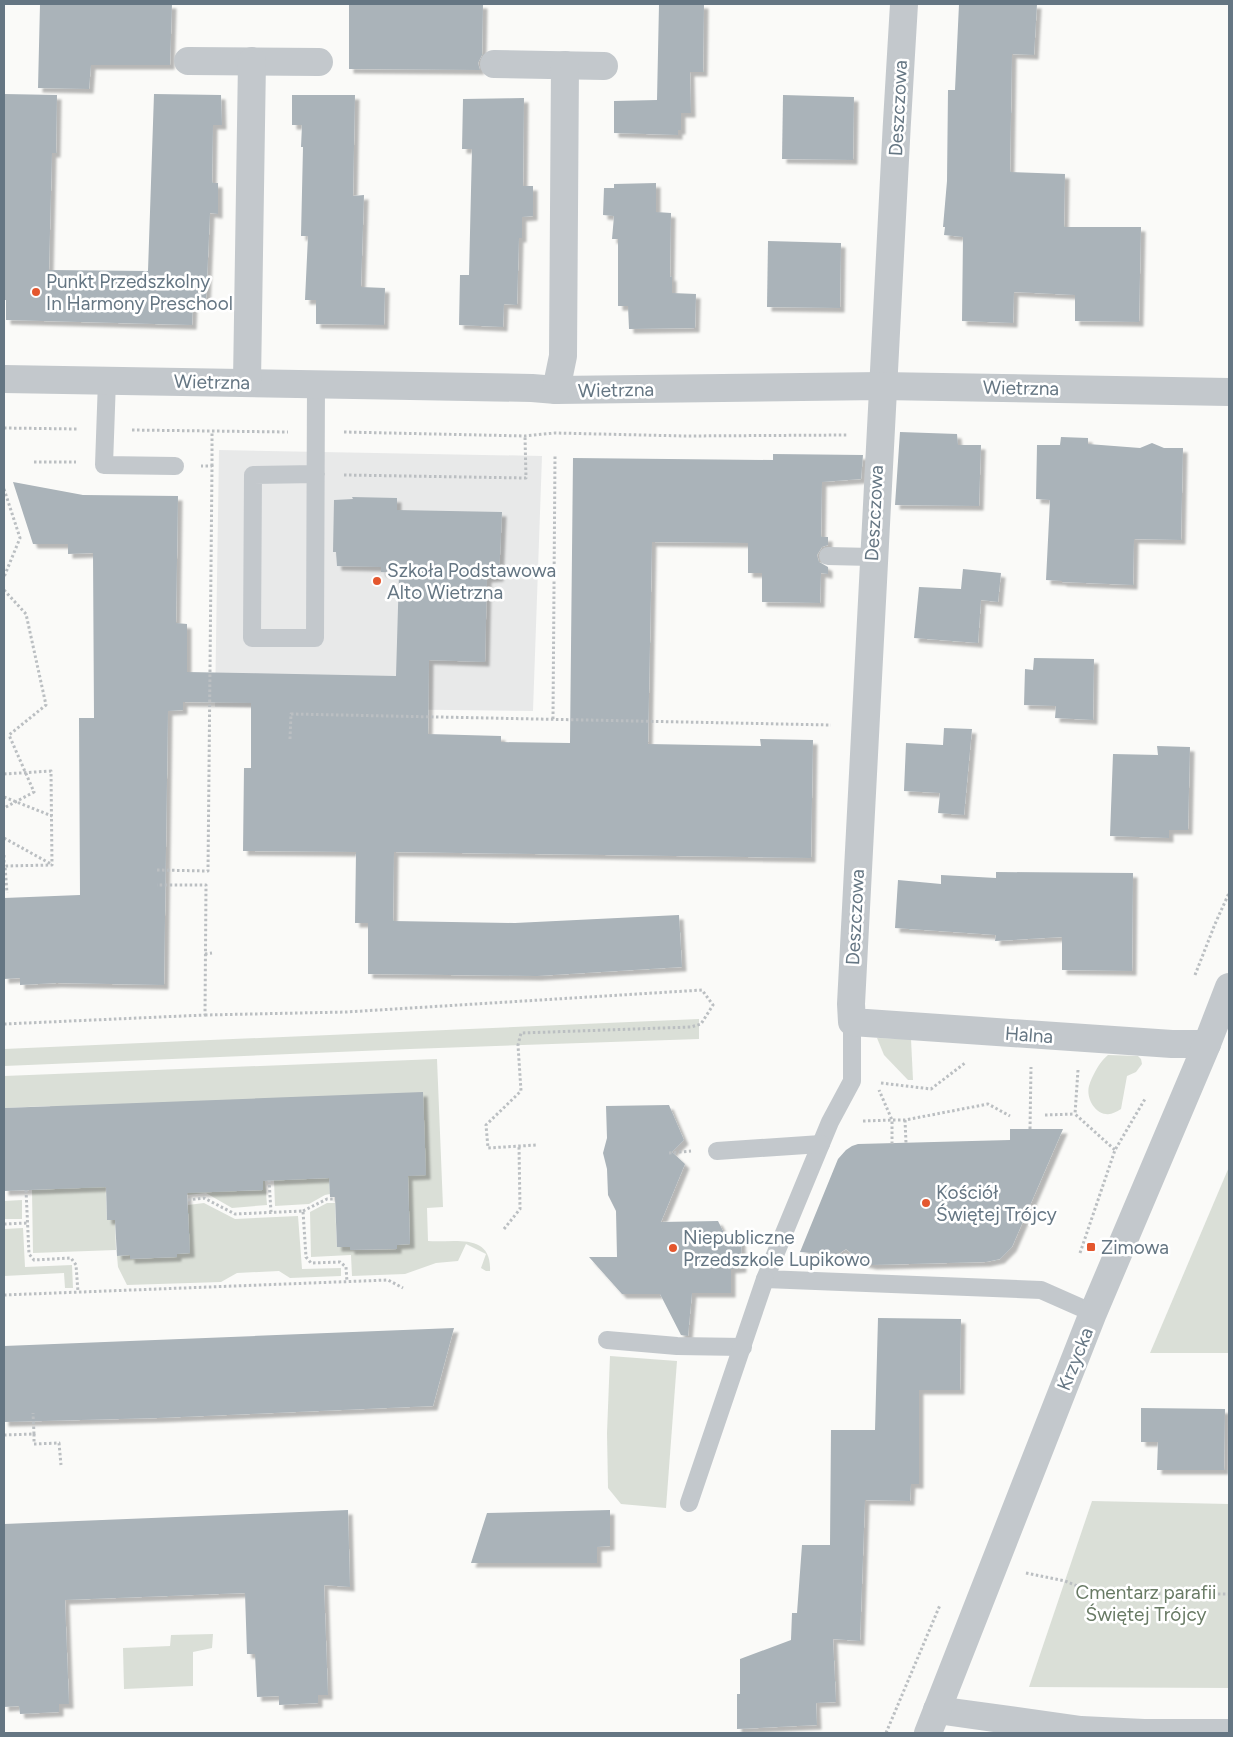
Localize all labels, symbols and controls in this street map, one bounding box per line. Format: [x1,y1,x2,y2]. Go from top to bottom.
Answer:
street label: Deszczowa [884,59,912,157]
place label: Punkt Przedszkolny In Harmony Preschool [46,270,233,315]
marker: Punkt Przedszkolny In Harmony Preschool [30,286,42,298]
street label: Wietrzna [174,370,250,394]
street label: Wietrzna [983,376,1059,400]
street label: Wietrzna [578,378,654,402]
street label: Deszczowa [860,464,888,562]
place label: Szkoła Podstawowa Alto Wietrzna [387,559,556,604]
marker: Szkoła Podstawowa Alto Wietrzna [371,575,383,587]
street label: Deszczowa [841,868,869,966]
street label: Halna [1004,1022,1054,1048]
place label: Kościół Świętej Trójcy [936,1181,1057,1226]
marker: Kościół Świętej Trójcy [920,1197,932,1209]
place label: Niepubliczne Przedszkole Lupikowo [683,1226,870,1271]
place label: Zimowa [1101,1236,1169,1259]
marker: Zimowa [1085,1241,1097,1253]
marker: Niepubliczne Przedszkole Lupikowo [667,1242,679,1254]
street label: Krzycka [1052,1324,1098,1394]
park label: Cmentarz parafii Świętej Trójcy [1076,1581,1216,1626]

